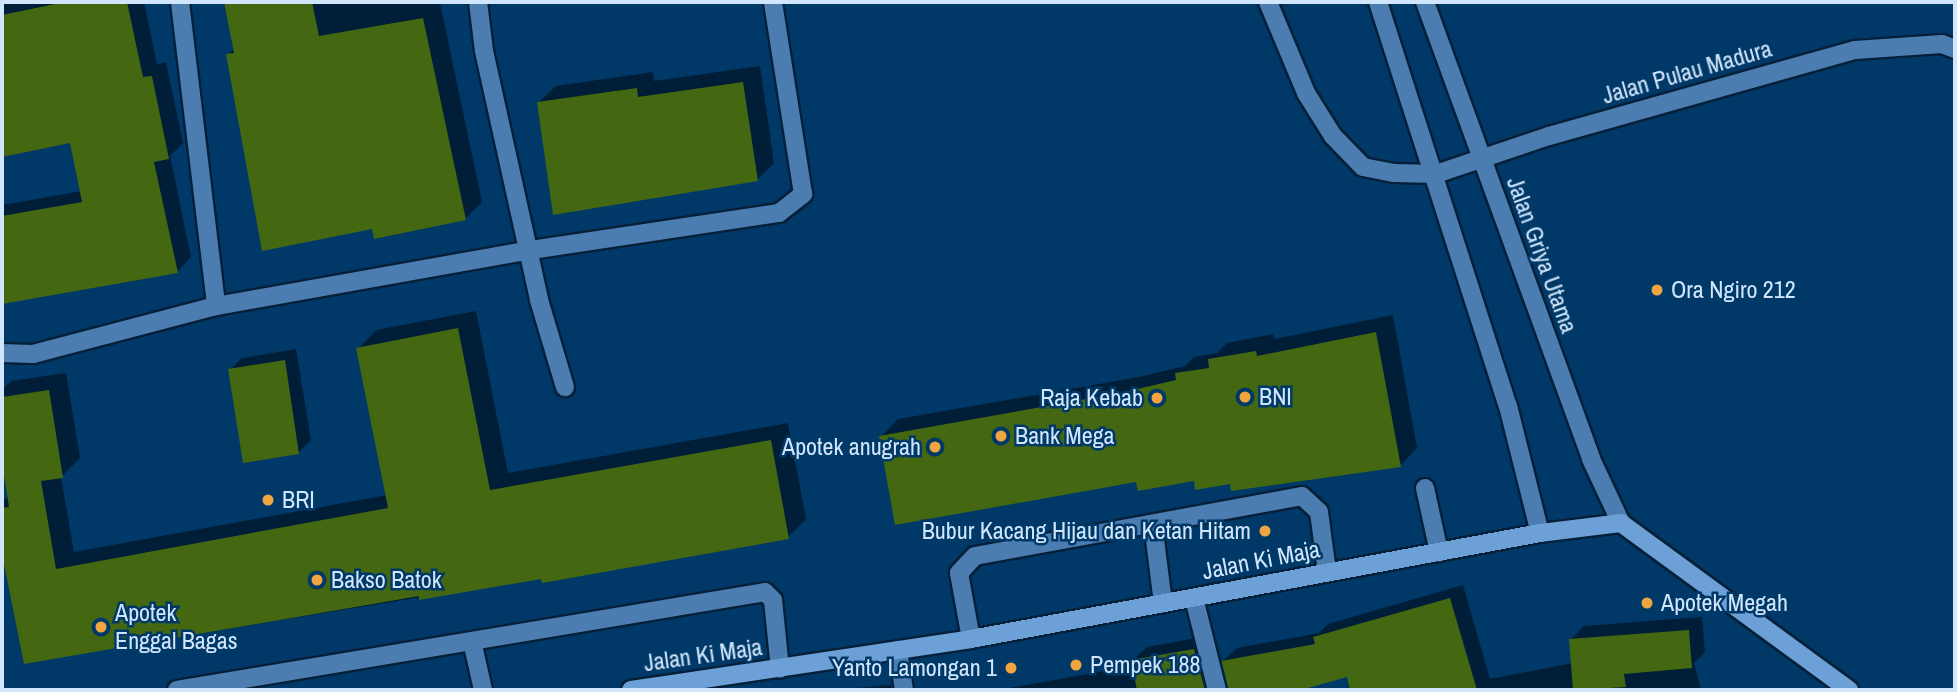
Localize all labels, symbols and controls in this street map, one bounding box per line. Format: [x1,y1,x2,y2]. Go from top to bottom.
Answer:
street label: Jalan Pulau Madura [1599,34,1775,110]
street label: Jalan Griya Utama [1500,173,1584,337]
place label: Ora Ngiro 212 [1671,276,1796,304]
marker: Ora Ngiro 212 [1649,282,1665,298]
place label: BNI [1259,383,1292,411]
place label: Raja Kebab [1040,384,1143,412]
marker: BNI [1237,389,1253,405]
marker: Raja Kebab [1149,390,1165,406]
place label: Bank Mega [1015,422,1115,450]
marker: Bank Mega [993,428,1009,444]
place label: Apotek anugrah [782,433,921,461]
marker: Apotek anugrah [927,439,943,455]
place label: BRI [282,486,315,514]
marker: BRI [260,492,276,508]
place label: Bubur Kacang Hijau dan Ketan Hitam [922,517,1251,545]
marker: Bubur Kacang Hijau dan Ketan Hitam [1257,523,1273,539]
street label: Jalan Ki Maja [1200,534,1322,586]
place label: Bakso Batok [331,566,441,594]
marker: Bakso Batok [309,572,325,588]
place label: Apotek Megah [1661,589,1788,617]
marker: Apotek Megah [1639,595,1655,611]
place label: Apotek Enggal Bagas [115,599,238,655]
marker: Apotek Enggal Bagas [93,619,109,635]
street label: Jalan Ki Maja [642,632,764,678]
place label: Pempek 188 [1090,651,1200,679]
place label: Yanto Lamongan 1 [832,654,997,682]
marker: Pempek 188 [1068,657,1084,673]
marker: Yanto Lamongan 1 [1003,660,1019,676]

